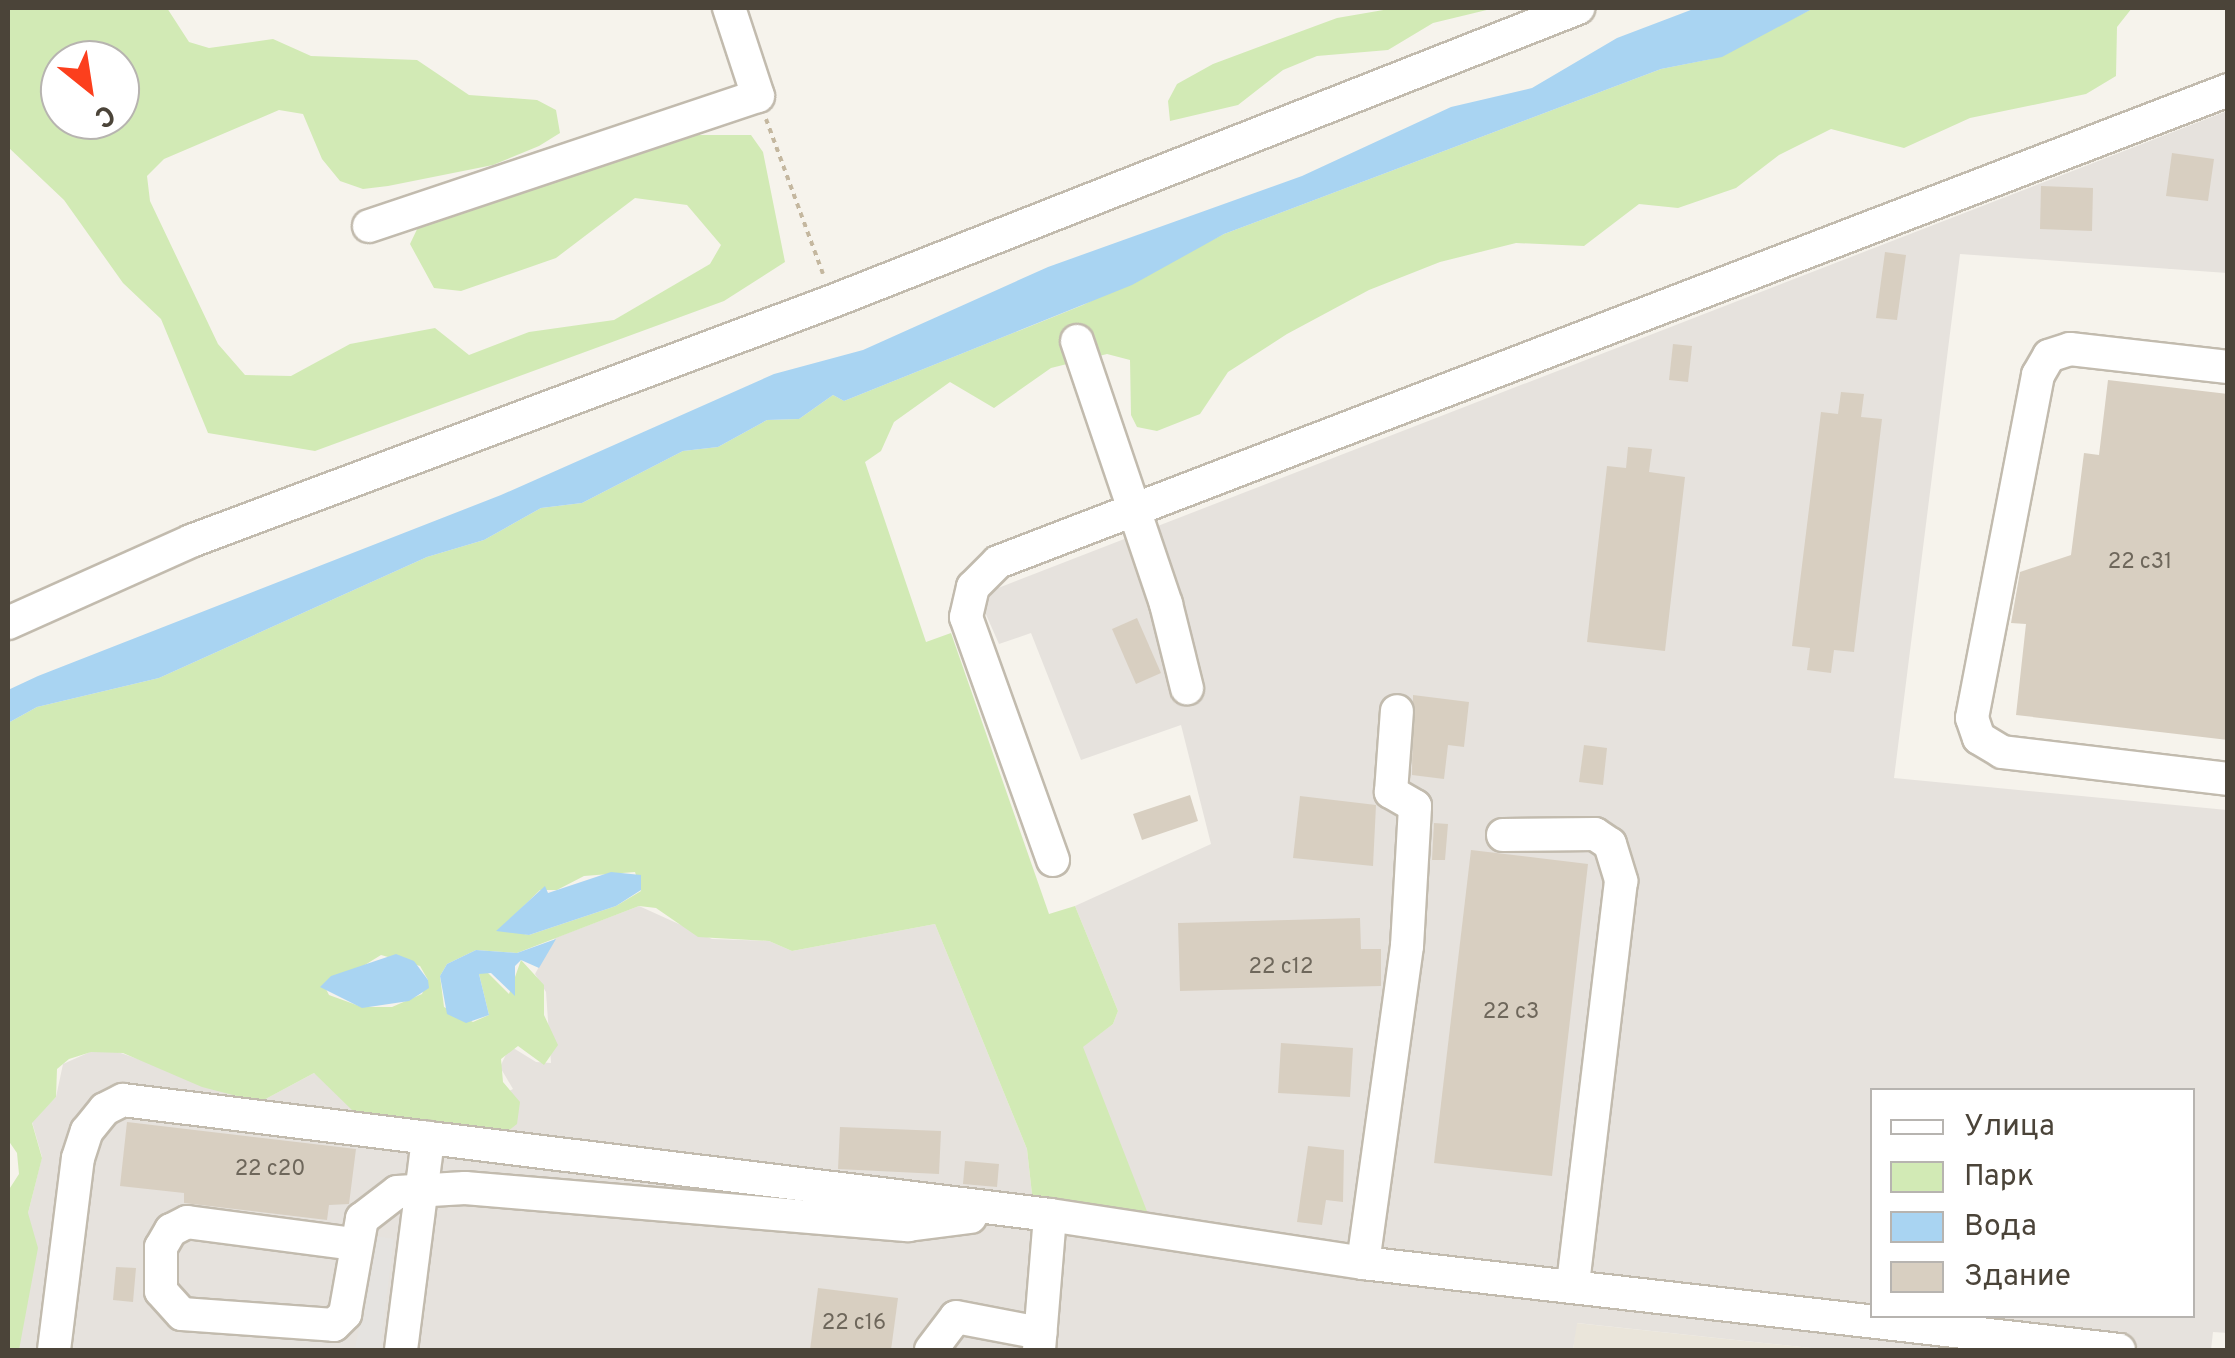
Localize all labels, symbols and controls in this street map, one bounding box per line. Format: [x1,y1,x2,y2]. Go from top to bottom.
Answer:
north arrow [40,40,140,140]
text: С [87,94,121,134]
house number: 22 с31 [2108,550,2172,576]
house number: 22 с12 [1249,955,1313,981]
house number: 22 с3 [1483,1000,1539,1026]
legend [1870,1088,2195,1318]
text: Улица [1964,1109,2055,1146]
house number: 22 с20 [235,1157,305,1183]
text: Парк [1964,1159,2034,1196]
text: Вода [1964,1209,2037,1246]
text: Здание [1964,1259,2071,1296]
house number: 22 с16 [822,1311,886,1337]

